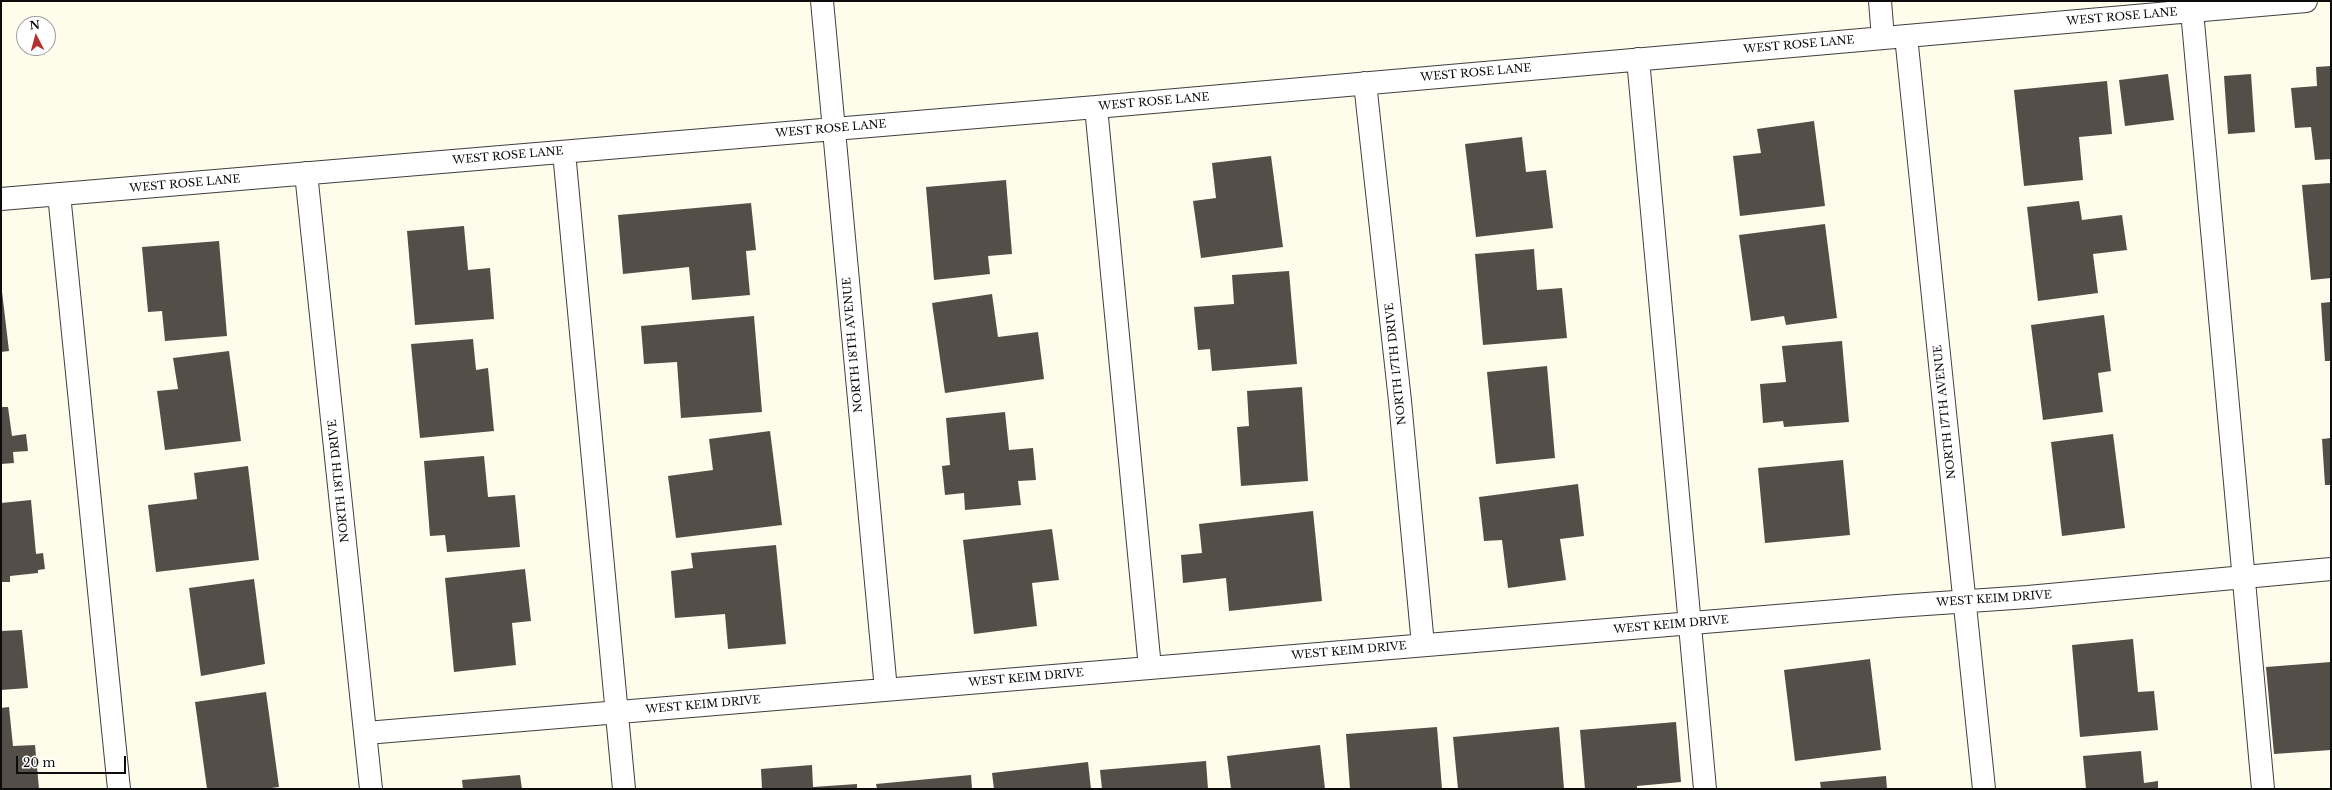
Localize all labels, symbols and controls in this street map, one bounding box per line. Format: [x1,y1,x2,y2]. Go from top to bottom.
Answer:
street label: WEST ROSE LANE [2066,6,2178,28]
north arrow [16,16,56,56]
text: N [29,18,41,33]
street label: WEST ROSE LANE [1743,34,1855,56]
street label: WEST ROSE LANE [1420,62,1532,84]
street label: WEST ROSE LANE [1098,91,1210,113]
street label: WEST ROSE LANE [775,118,887,140]
street label: WEST ROSE LANE [452,145,564,167]
street label: WEST ROSE LANE [129,173,241,195]
street label: NORTH 18TH AVENUE [840,277,866,413]
street label: NORTH 17TH DRIVE [1383,302,1409,426]
street label: NORTH 17TH AVENUE [1931,344,1959,480]
street label: NORTH 18TH DRIVE [326,419,352,543]
street label: WEST KEIM DRIVE [1936,588,2052,610]
street label: WEST KEIM DRIVE [1613,613,1729,637]
street label: WEST KEIM DRIVE [1291,639,1407,663]
street label: WEST KEIM DRIVE [968,666,1084,690]
street label: WEST KEIM DRIVE [645,693,761,717]
scale bar [18,748,128,774]
text: 20 m [23,755,55,770]

